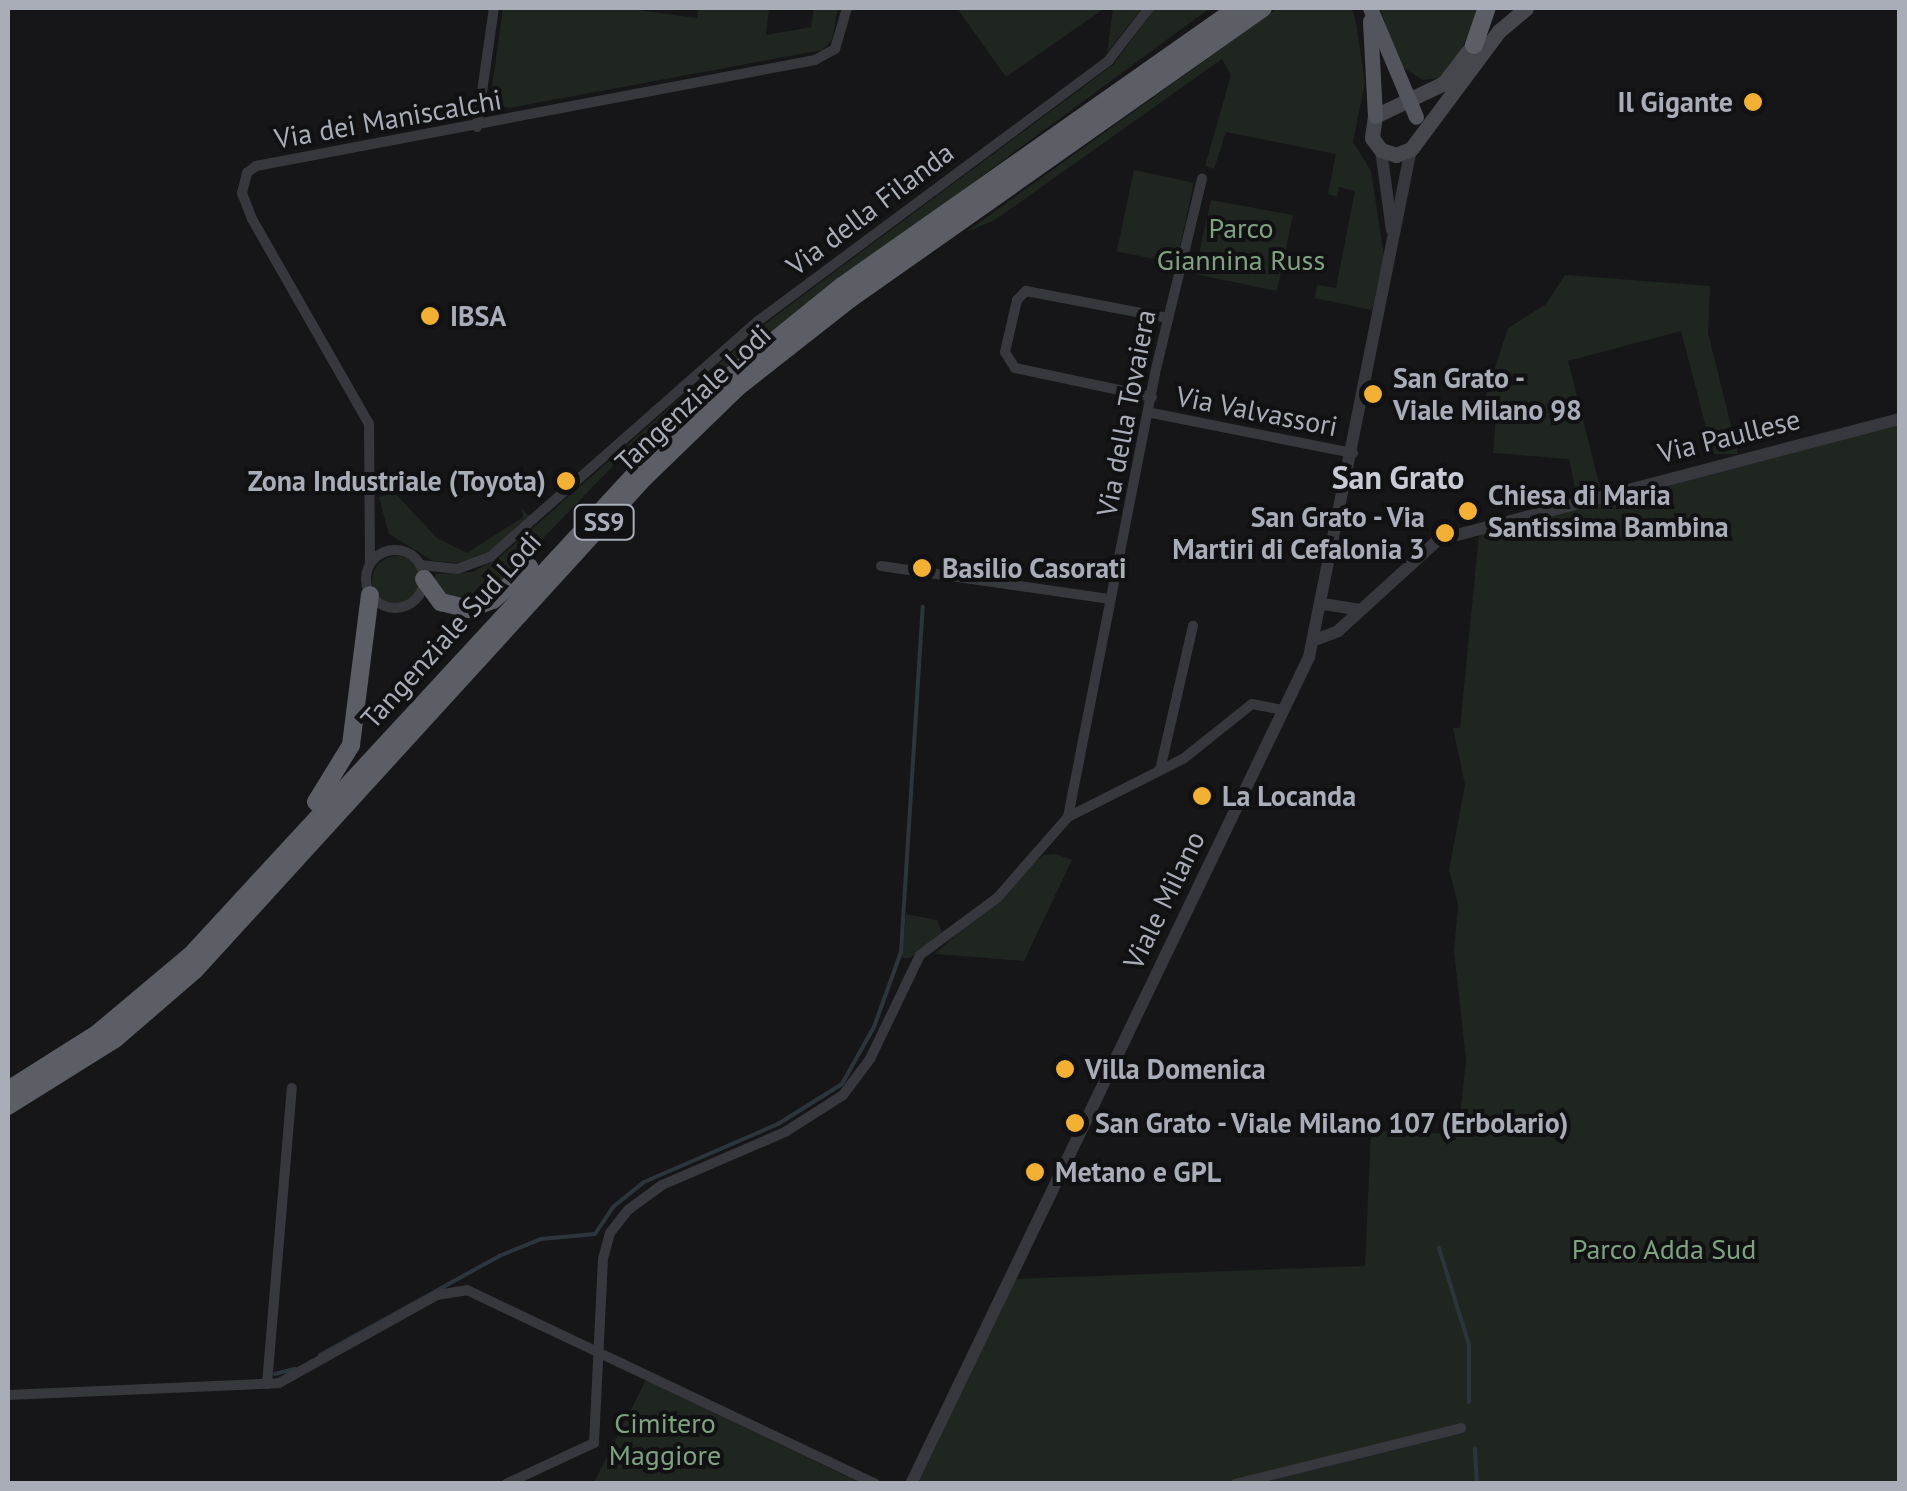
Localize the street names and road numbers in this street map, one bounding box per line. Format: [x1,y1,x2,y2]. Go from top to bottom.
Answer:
street label: Via dei Maniscalchi [272,83,504,155]
street label: Via della Filanda [780,135,960,283]
street label: Via della Tovaiera [1089,306,1163,520]
street label: Tangenziale Lodi [608,317,778,479]
street label: Via Valvassori [1173,379,1341,443]
street label: Via Paullese [1655,402,1803,470]
road number: SS9 [572,502,636,542]
street label: Tangenziale Sud Lodi [354,525,548,735]
street label: Viale Milano [1116,826,1212,974]

